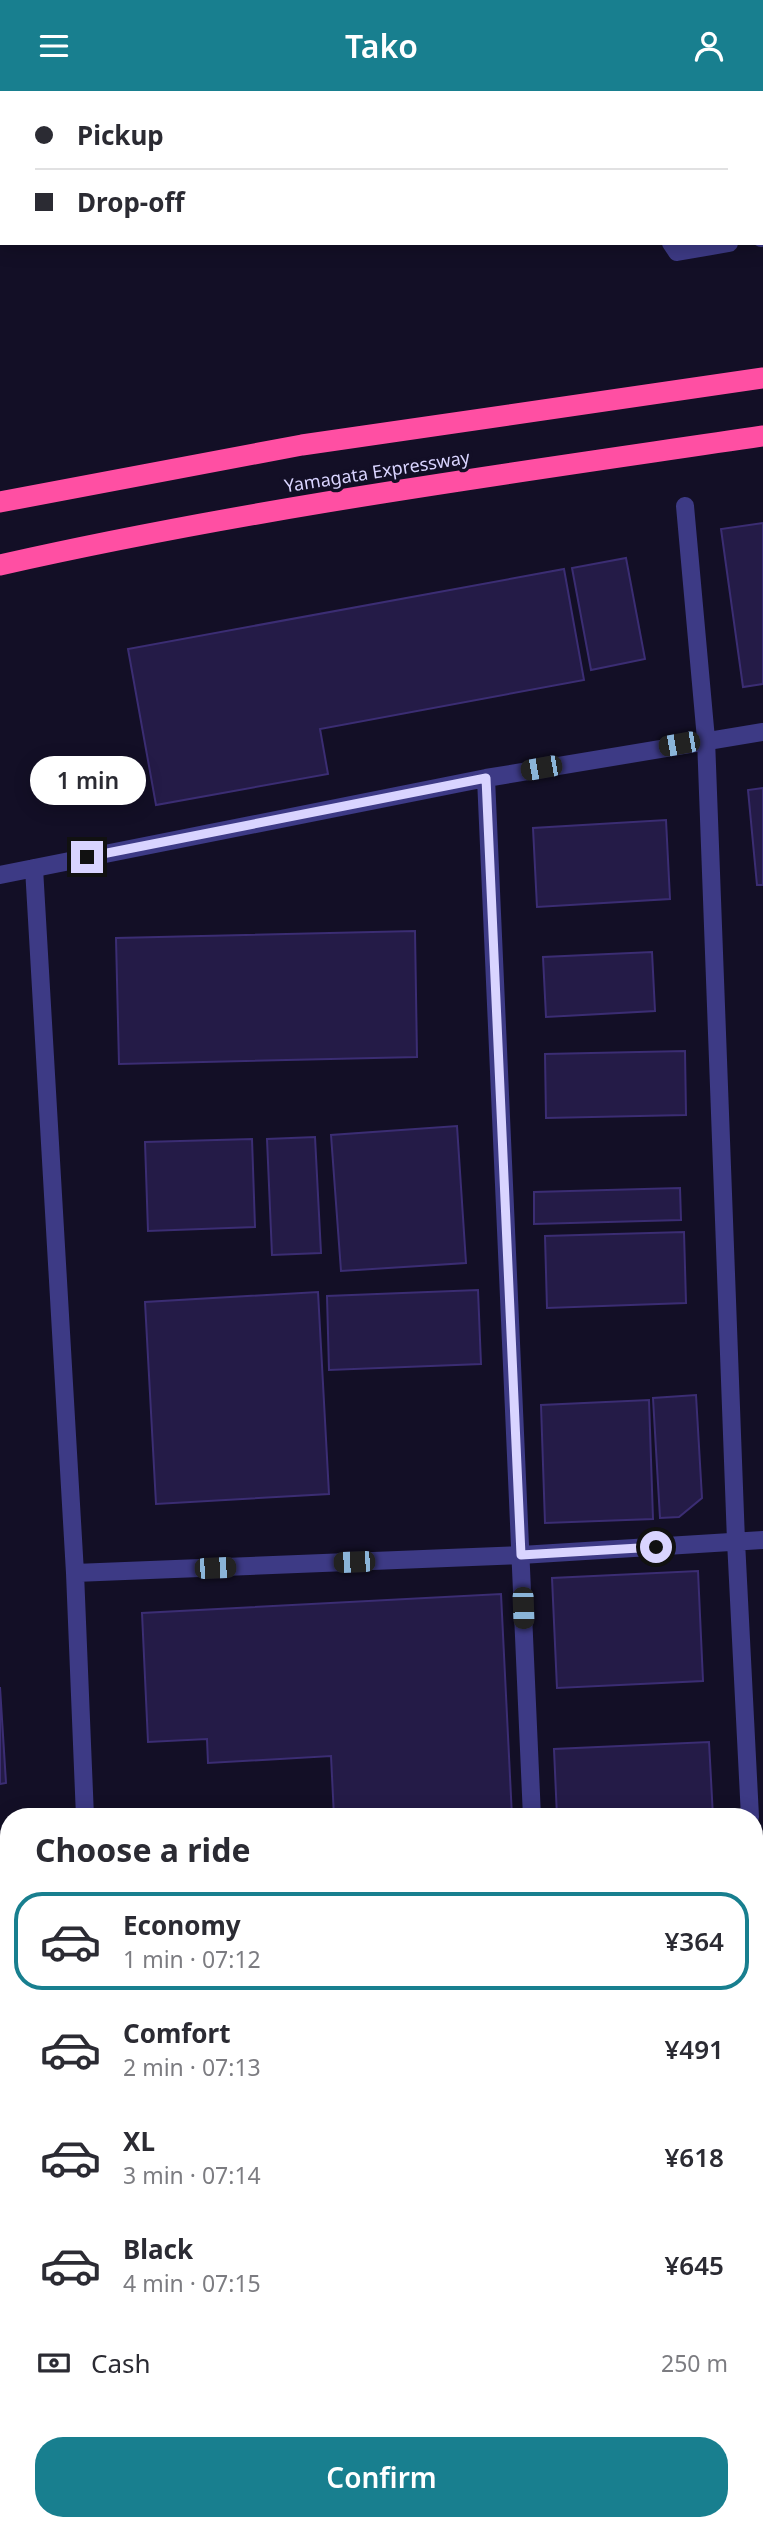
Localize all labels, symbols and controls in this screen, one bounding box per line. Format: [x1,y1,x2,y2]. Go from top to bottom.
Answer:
text: Tako [345,24,418,67]
icon: menu [35,27,73,65]
icon: person [690,27,728,65]
text: Pickup [77,117,164,153]
text: Drop-off [77,184,184,220]
street label: Yamagata Expressway [283,444,472,497]
car [657,730,702,758]
car [519,754,564,782]
callout: 1 min [29,755,145,805]
text: 1 min [57,764,119,796]
route end [71,841,103,873]
route start [640,1531,672,1563]
car [333,1551,376,1573]
car [194,1557,237,1579]
car [512,1587,535,1629]
text: Choose a ride [35,1828,251,1871]
text: Economy [123,1907,241,1943]
icon: car [39,1910,102,1973]
text: ¥364 [665,1923,724,1959]
text: 1 min · 07:12 [123,1943,261,1975]
text: Comfort [123,2015,231,2051]
icon: car [39,2018,102,2081]
text: ¥491 [665,2031,724,2067]
text: 2 min · 07:13 [123,2051,261,2083]
text: XL [123,2123,155,2159]
icon: car [39,2126,102,2189]
text: ¥618 [665,2139,724,2175]
text: 3 min · 07:14 [123,2159,261,2191]
text: Black [123,2231,193,2267]
icon: car [39,2234,102,2297]
text: ¥645 [665,2247,724,2283]
text: 4 min · 07:15 [123,2267,261,2299]
icon: cash [35,2344,73,2382]
text: Cash [91,2345,151,2381]
text: 250 m [661,2347,728,2379]
button: Confirm [35,2437,728,2517]

